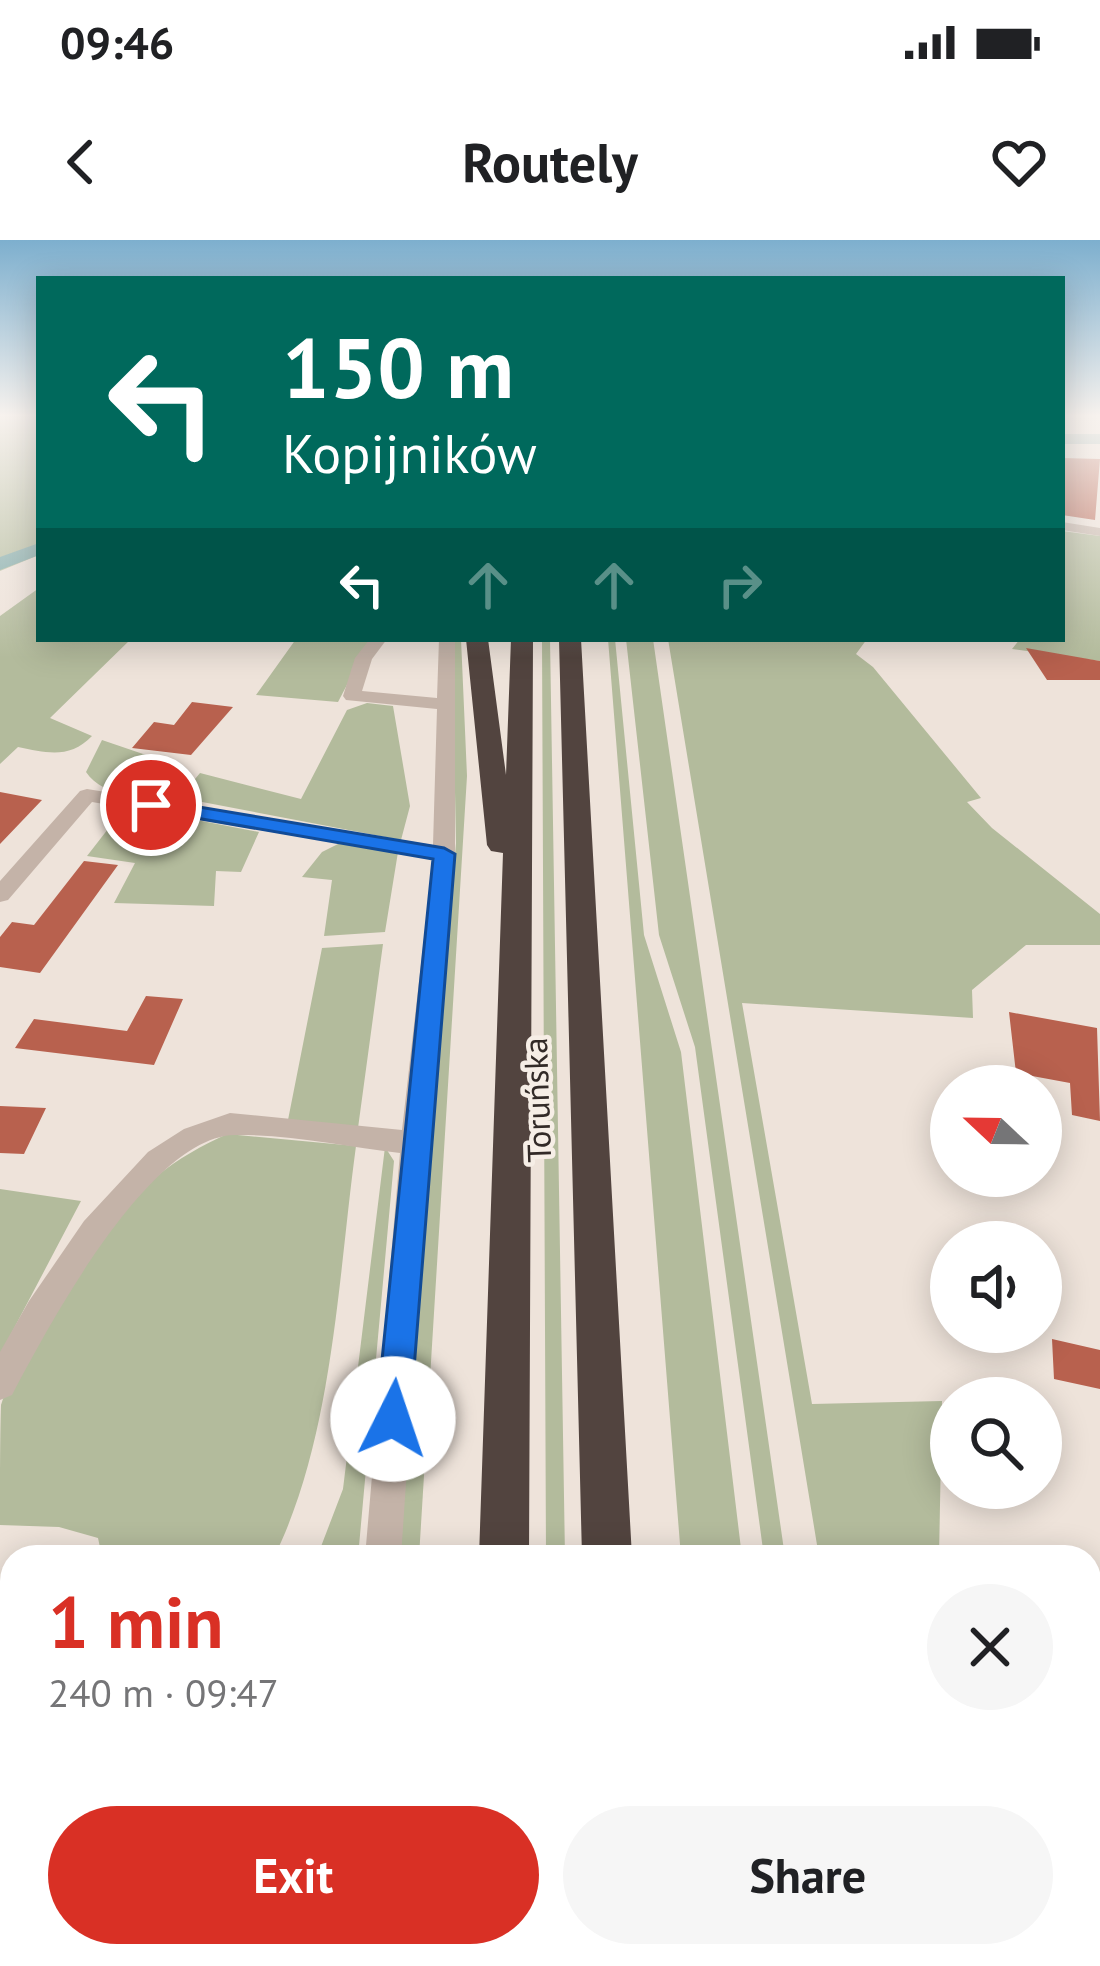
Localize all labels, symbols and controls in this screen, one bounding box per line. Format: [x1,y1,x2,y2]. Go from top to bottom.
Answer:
text: 09:46 [60,13,174,71]
text: Routely [462,127,638,197]
icon: back [48,129,114,195]
icon: heart [986,129,1052,195]
text: 150 m [282,312,514,421]
icon: left [84,324,240,480]
text: Kopijników [282,418,537,488]
icon: left [329,552,395,618]
icon: ahead [455,552,521,618]
icon: ahead [581,552,647,618]
icon: right [707,552,773,618]
pin [100,754,202,856]
icon: arrive [118,772,184,838]
street label: Toruńska [513,1037,560,1163]
north arrow [930,1065,1062,1197]
map controls [930,1065,1062,1509]
button: sound [930,1221,1062,1353]
position arrow [330,1356,456,1482]
button: search [930,1377,1062,1509]
text: 1 min [48,1575,224,1668]
button: close [927,1584,1053,1710]
text: 240 m · 09:47 [48,1667,279,1718]
button: Exit [48,1806,539,1944]
button: Share [563,1806,1053,1944]

